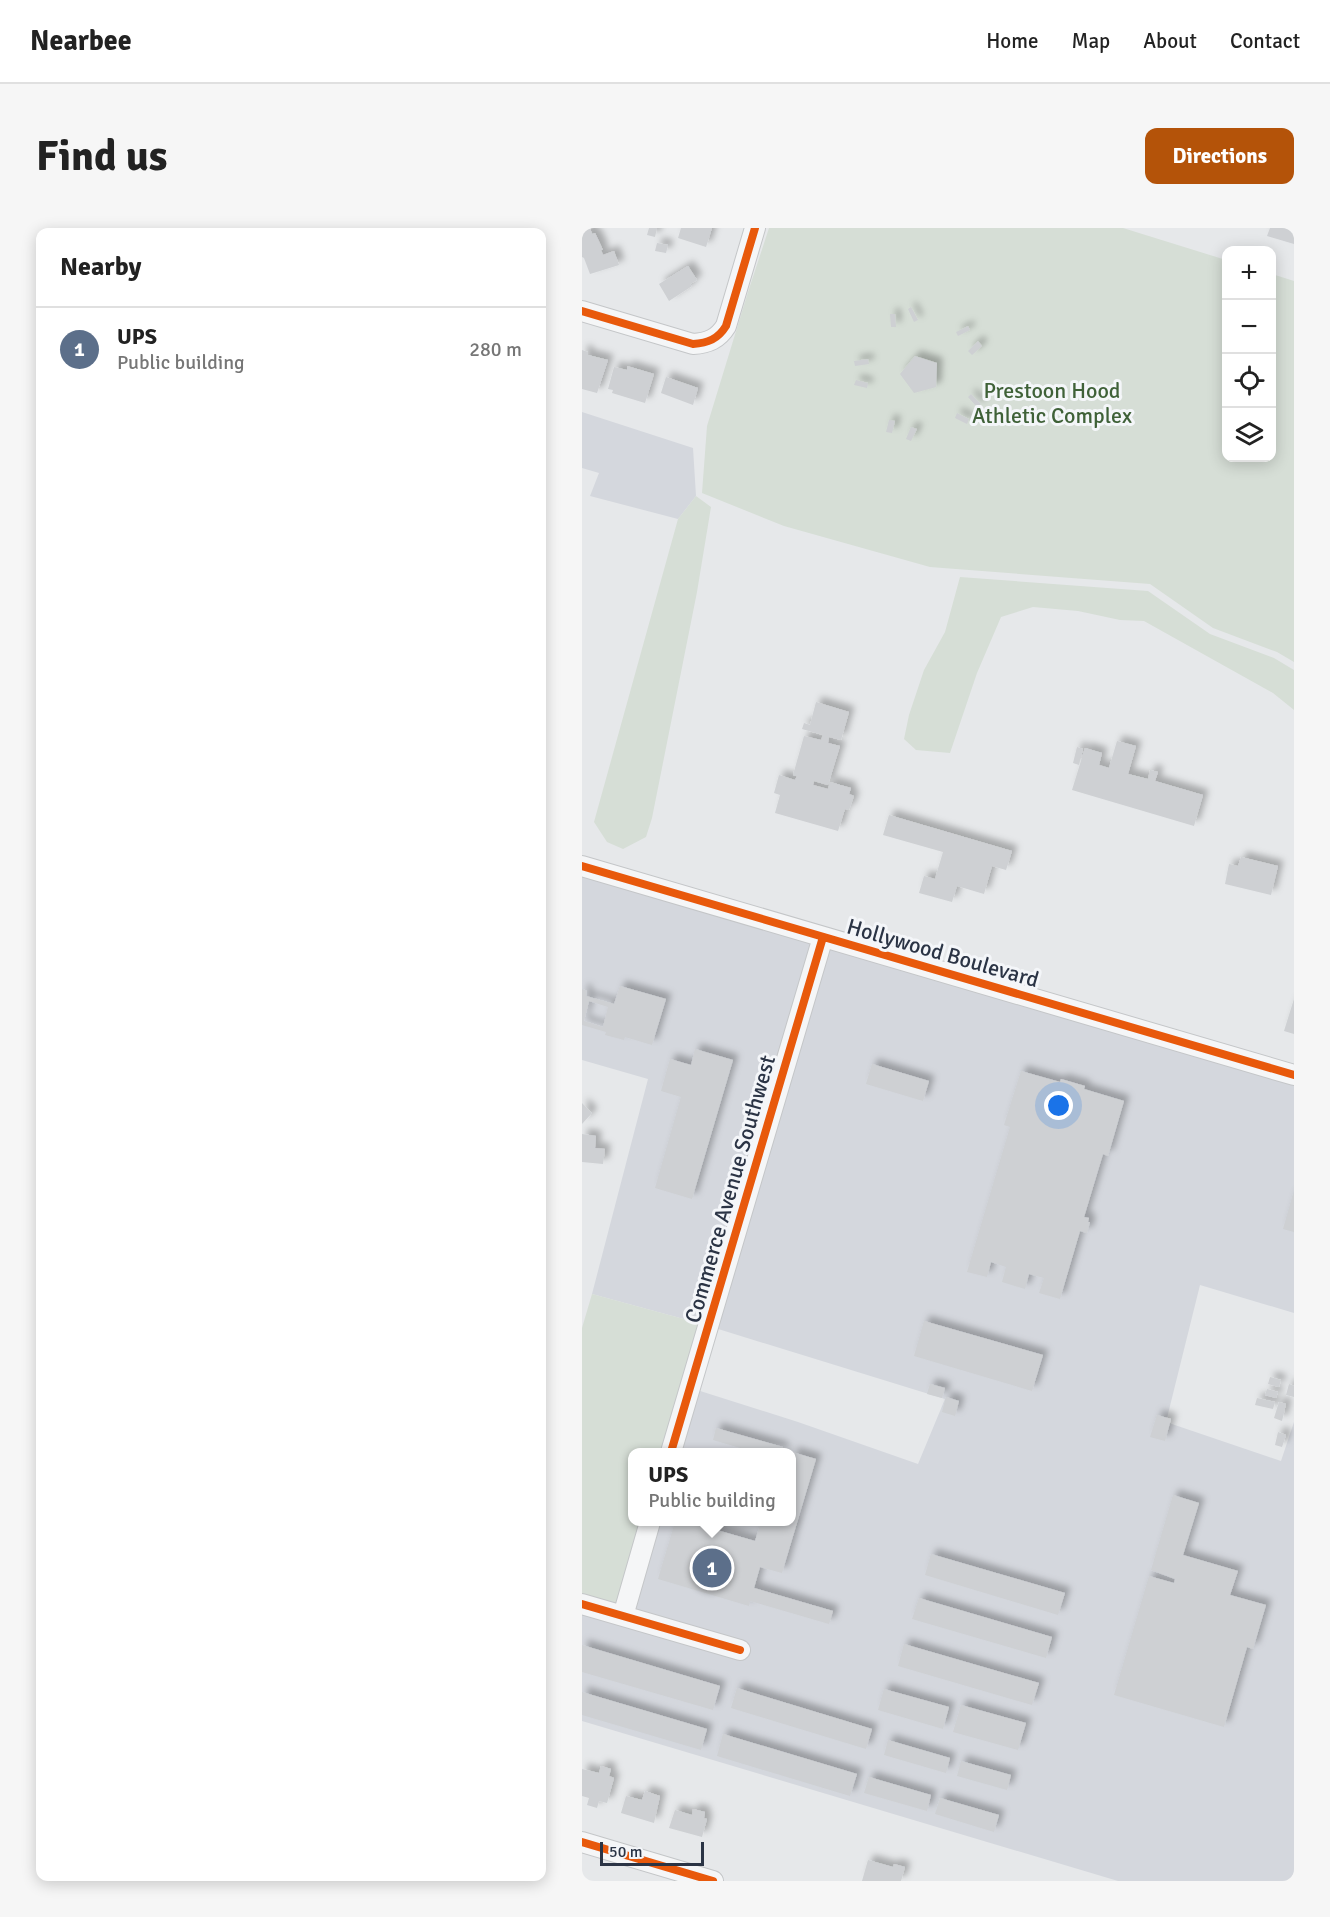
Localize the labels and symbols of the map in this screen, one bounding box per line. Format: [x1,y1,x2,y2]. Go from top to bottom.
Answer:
park label: Prestoon Hood Athletic Complex [972,377,1132,429]
street label: Hollywood Boulevard [844,913,1042,993]
street label: Commerce Avenue Southwest [679,1052,781,1326]
your location [1044,1091,1073,1120]
pin: 1 [692,1546,732,1590]
scale bar [600,1839,704,1866]

